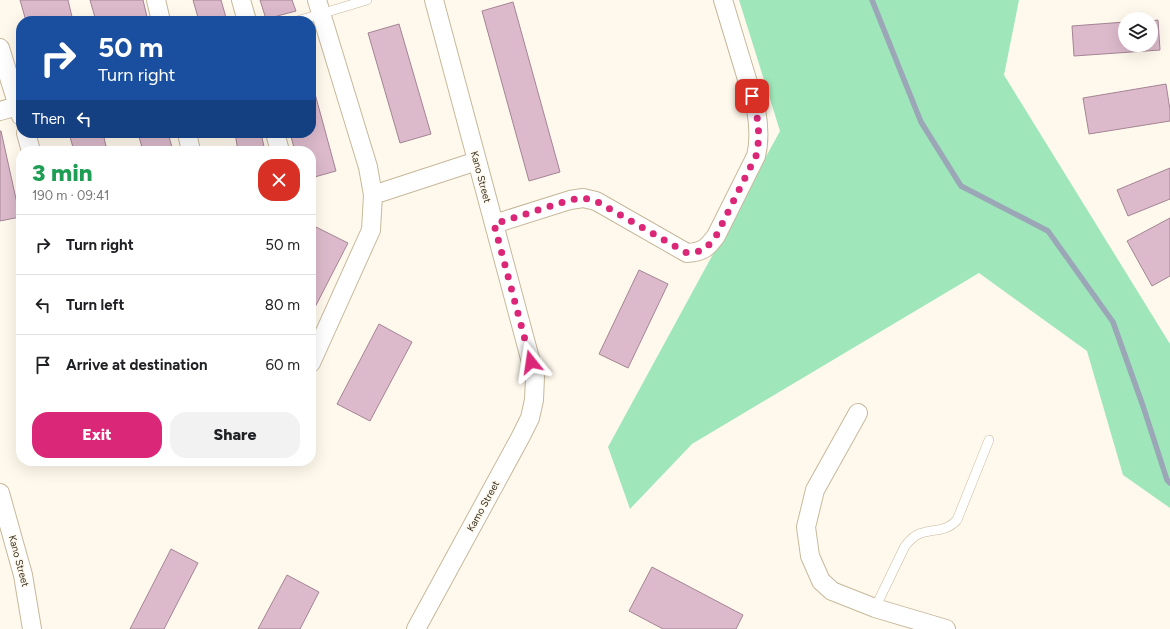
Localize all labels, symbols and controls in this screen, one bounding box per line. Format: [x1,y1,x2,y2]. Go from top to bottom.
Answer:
map controls [1118,12,1158,52]
button: layers [1118,12,1158,52]
text: 50 m [98,30,164,64]
icon: right [32,32,84,84]
text: Turn right [98,64,175,86]
pin [735,79,769,113]
icon: arrive [741,85,763,107]
icon: left [73,108,95,130]
text: Then [32,110,65,128]
street label: Kano Street [468,150,494,204]
text: 3 min [32,158,93,187]
button: close [258,159,300,201]
text: 190 m · 09:41 [32,188,109,203]
icon: right [32,234,54,256]
text: Turn right [66,236,134,254]
text: 50 m [265,236,300,254]
icon: left [32,294,54,316]
text: Turn left [66,296,124,314]
text: 80 m [265,296,300,314]
position arrow [510,341,552,383]
icon: arrive [32,354,54,376]
text: Arrive at destination [66,356,207,374]
text: 60 m [265,356,300,374]
button: Exit [32,412,162,458]
button: Share [170,412,300,458]
street label: Kamo Street [464,478,502,534]
street label: Kano Street [6,534,32,588]

